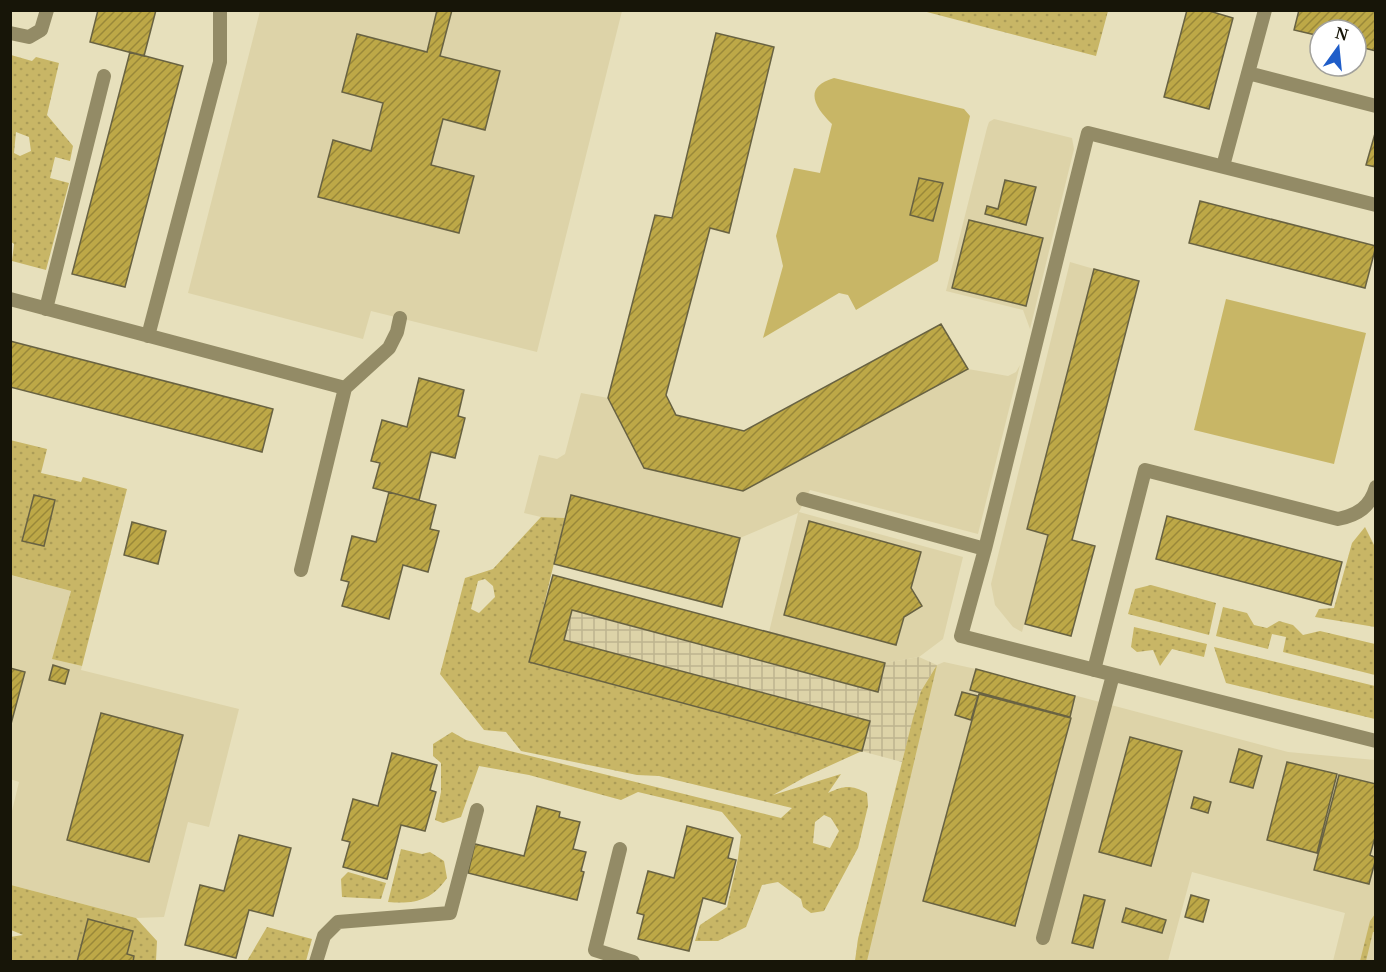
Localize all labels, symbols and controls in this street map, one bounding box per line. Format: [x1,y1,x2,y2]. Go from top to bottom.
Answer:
north arrow [1308,18,1368,78]
text: N [1333,21,1351,46]

